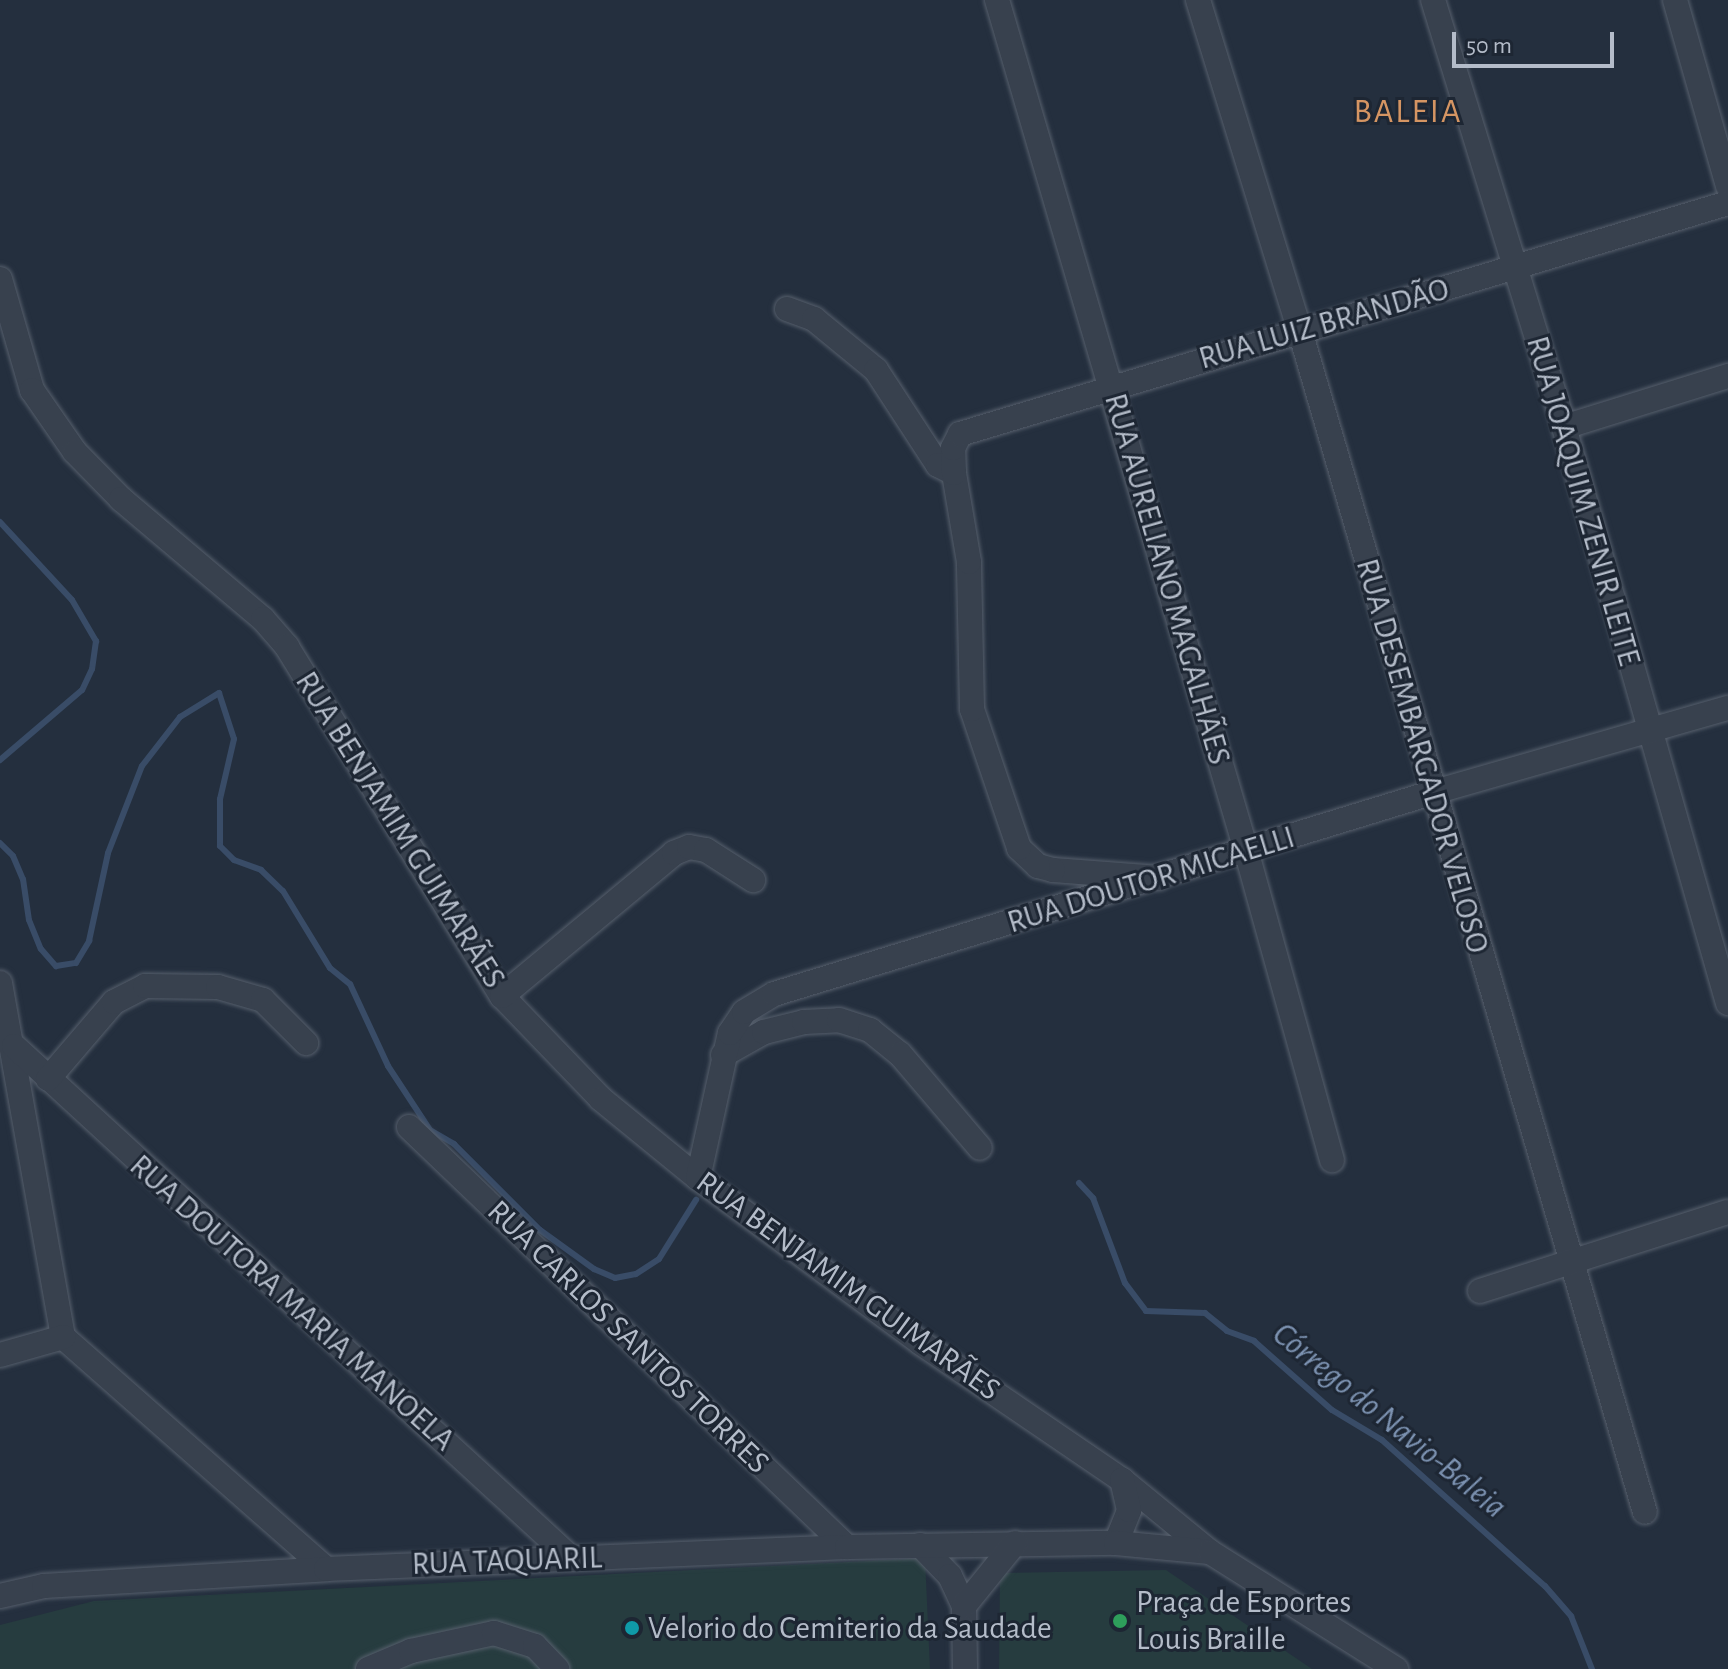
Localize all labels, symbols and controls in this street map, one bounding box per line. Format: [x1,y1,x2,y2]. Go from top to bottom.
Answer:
scale bar [1456,16,1618,66]
text: 50 m [1466,34,1512,58]
district label: BALEIA [1353,93,1463,133]
street label: RUA LUIZ BRANDÃO [1195,270,1453,378]
street label: RUA JOAQUIM ZENIR LEITE [1518,332,1648,670]
street label: RUA AURELIANO MAGALHÃES [1096,389,1238,769]
street label: RUA DESEMBARGADOR VELOSO [1347,554,1497,958]
street label: RUA BENJAMIM GUIMARÃES [287,665,513,995]
street label: RUA DOUTOR MICAELLI [1003,818,1299,942]
street label: RUA DOUTORA MARIA MANOELA [122,1147,462,1459]
street label: RUA BENJAMIM GUIMARÃES [689,1163,1007,1409]
street label: RUA CARLOS SANTOS TORRES [479,1192,777,1482]
water label: Córrego do Navio-Baleia [1264,1314,1514,1528]
street label: RUA TAQUARIL [411,1538,603,1584]
place label: Praça de Esportes Louis Braille [1136,1584,1351,1659]
place label: Velorio do Cemiterio da Saudade [648,1609,1052,1647]
marker: Praça de Esportes Louis Braille [1111,1612,1129,1630]
marker: Velorio do Cemiterio da Saudade [623,1619,641,1637]

